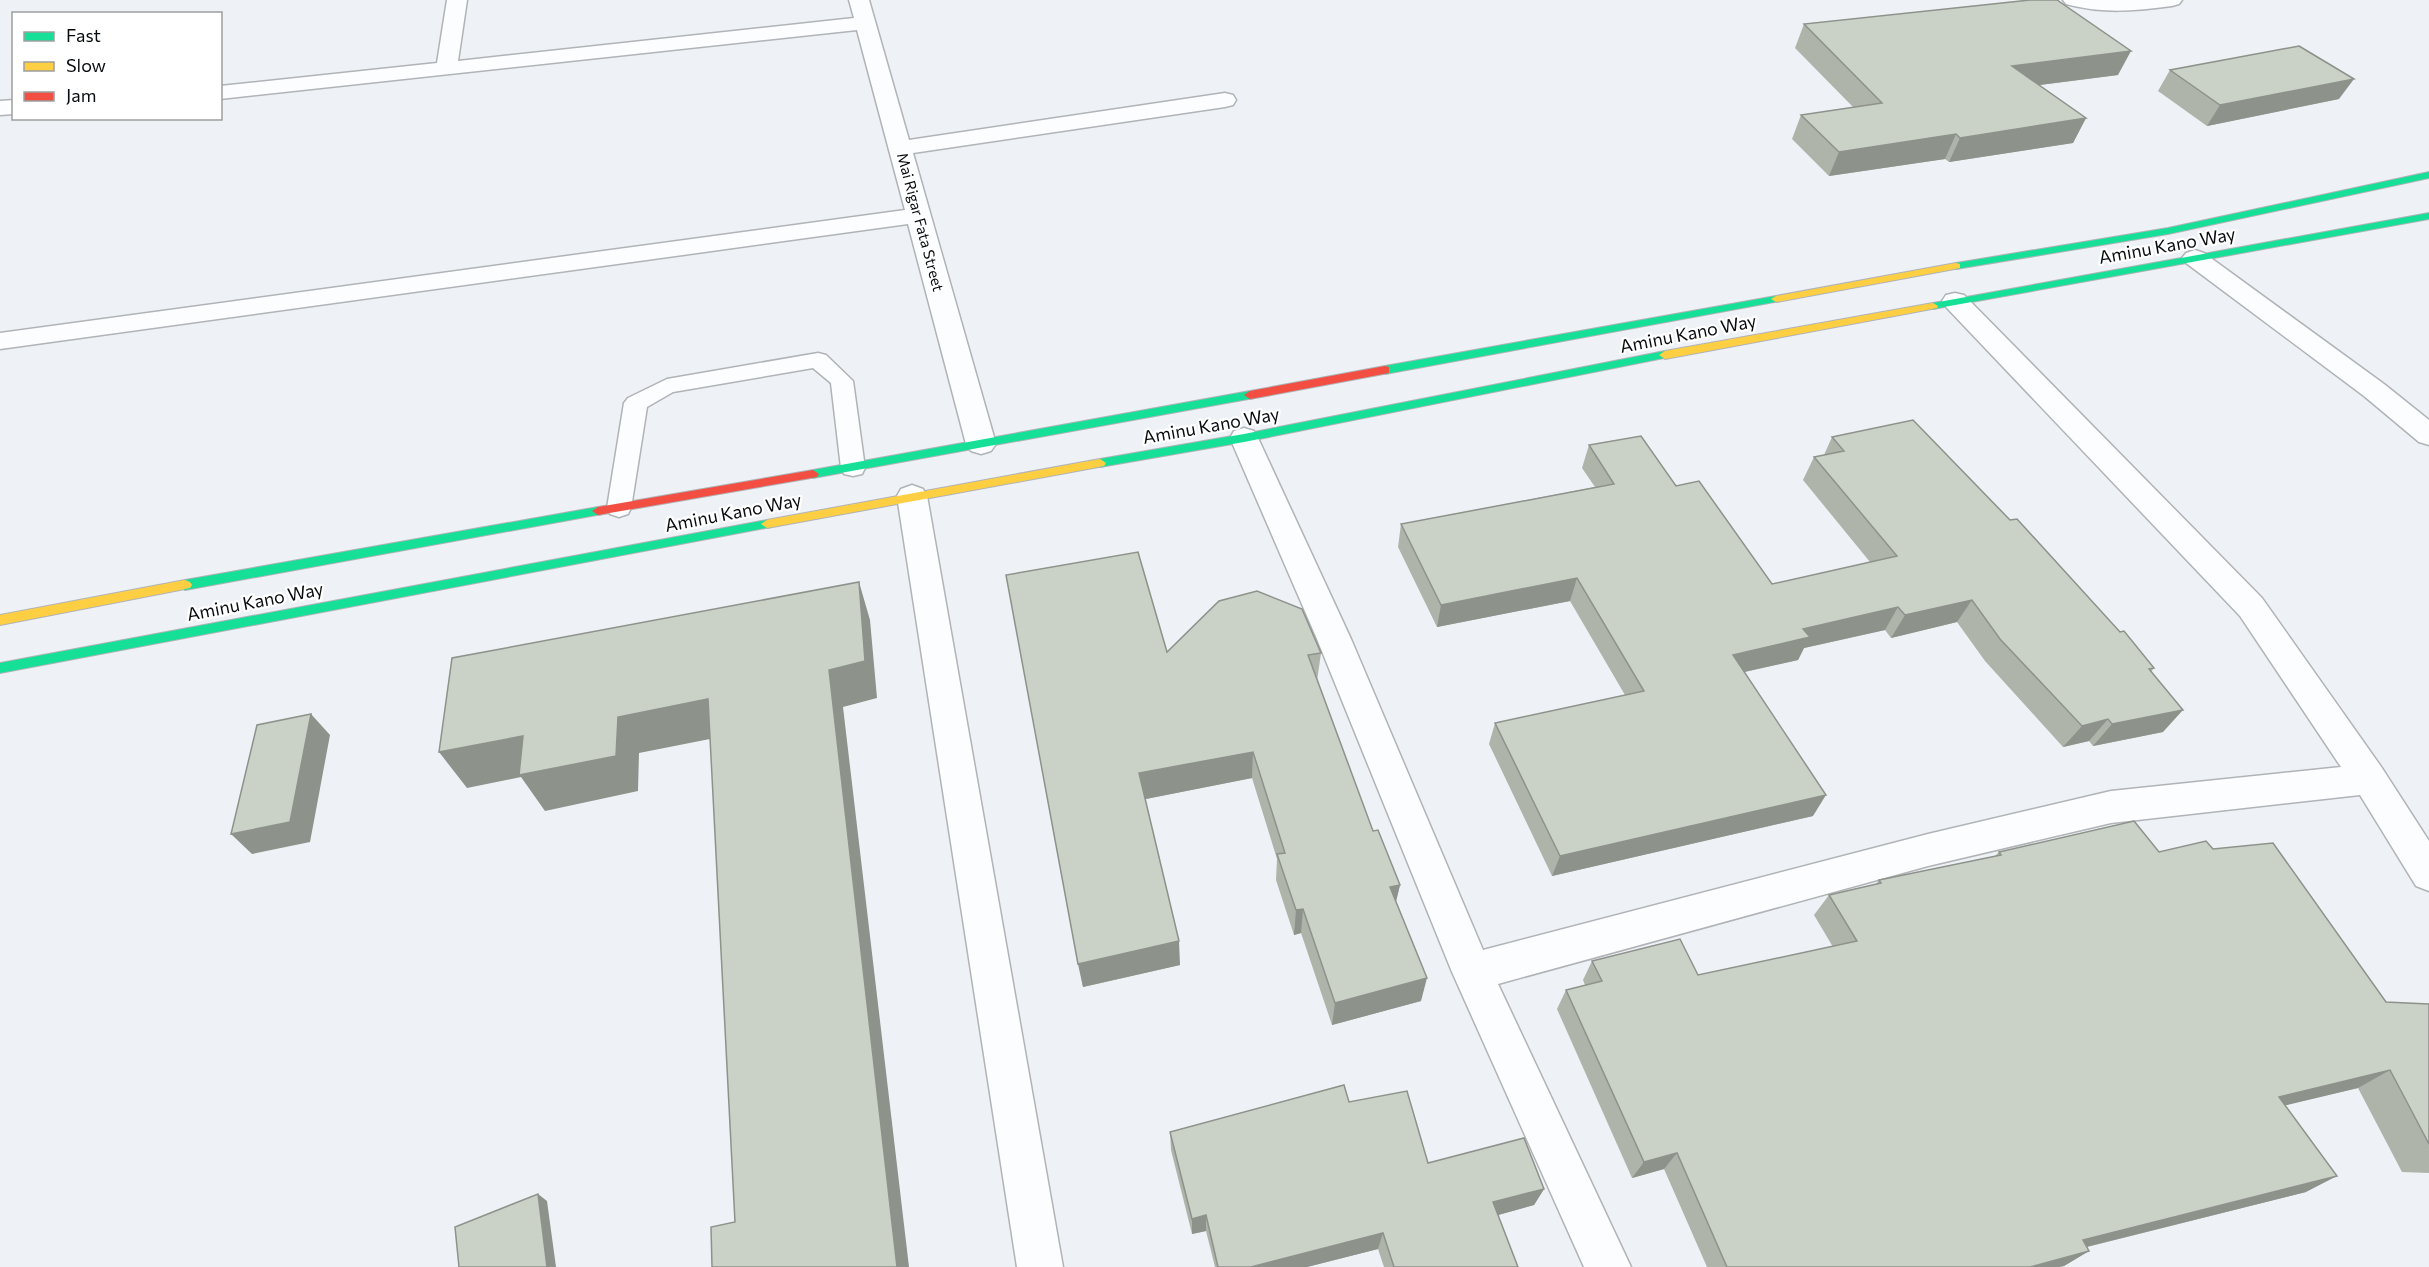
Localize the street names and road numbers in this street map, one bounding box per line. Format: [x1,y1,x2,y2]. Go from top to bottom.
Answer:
street label: Mai Rigar Fata Street [894,151,948,293]
street label: Aminu Kano Way [2097,222,2237,268]
street label: Aminu Kano Way [1618,309,1758,357]
street label: Aminu Kano Way [1141,402,1281,448]
street label: Aminu Kano Way [663,488,803,536]
street label: Aminu Kano Way [185,577,325,625]

